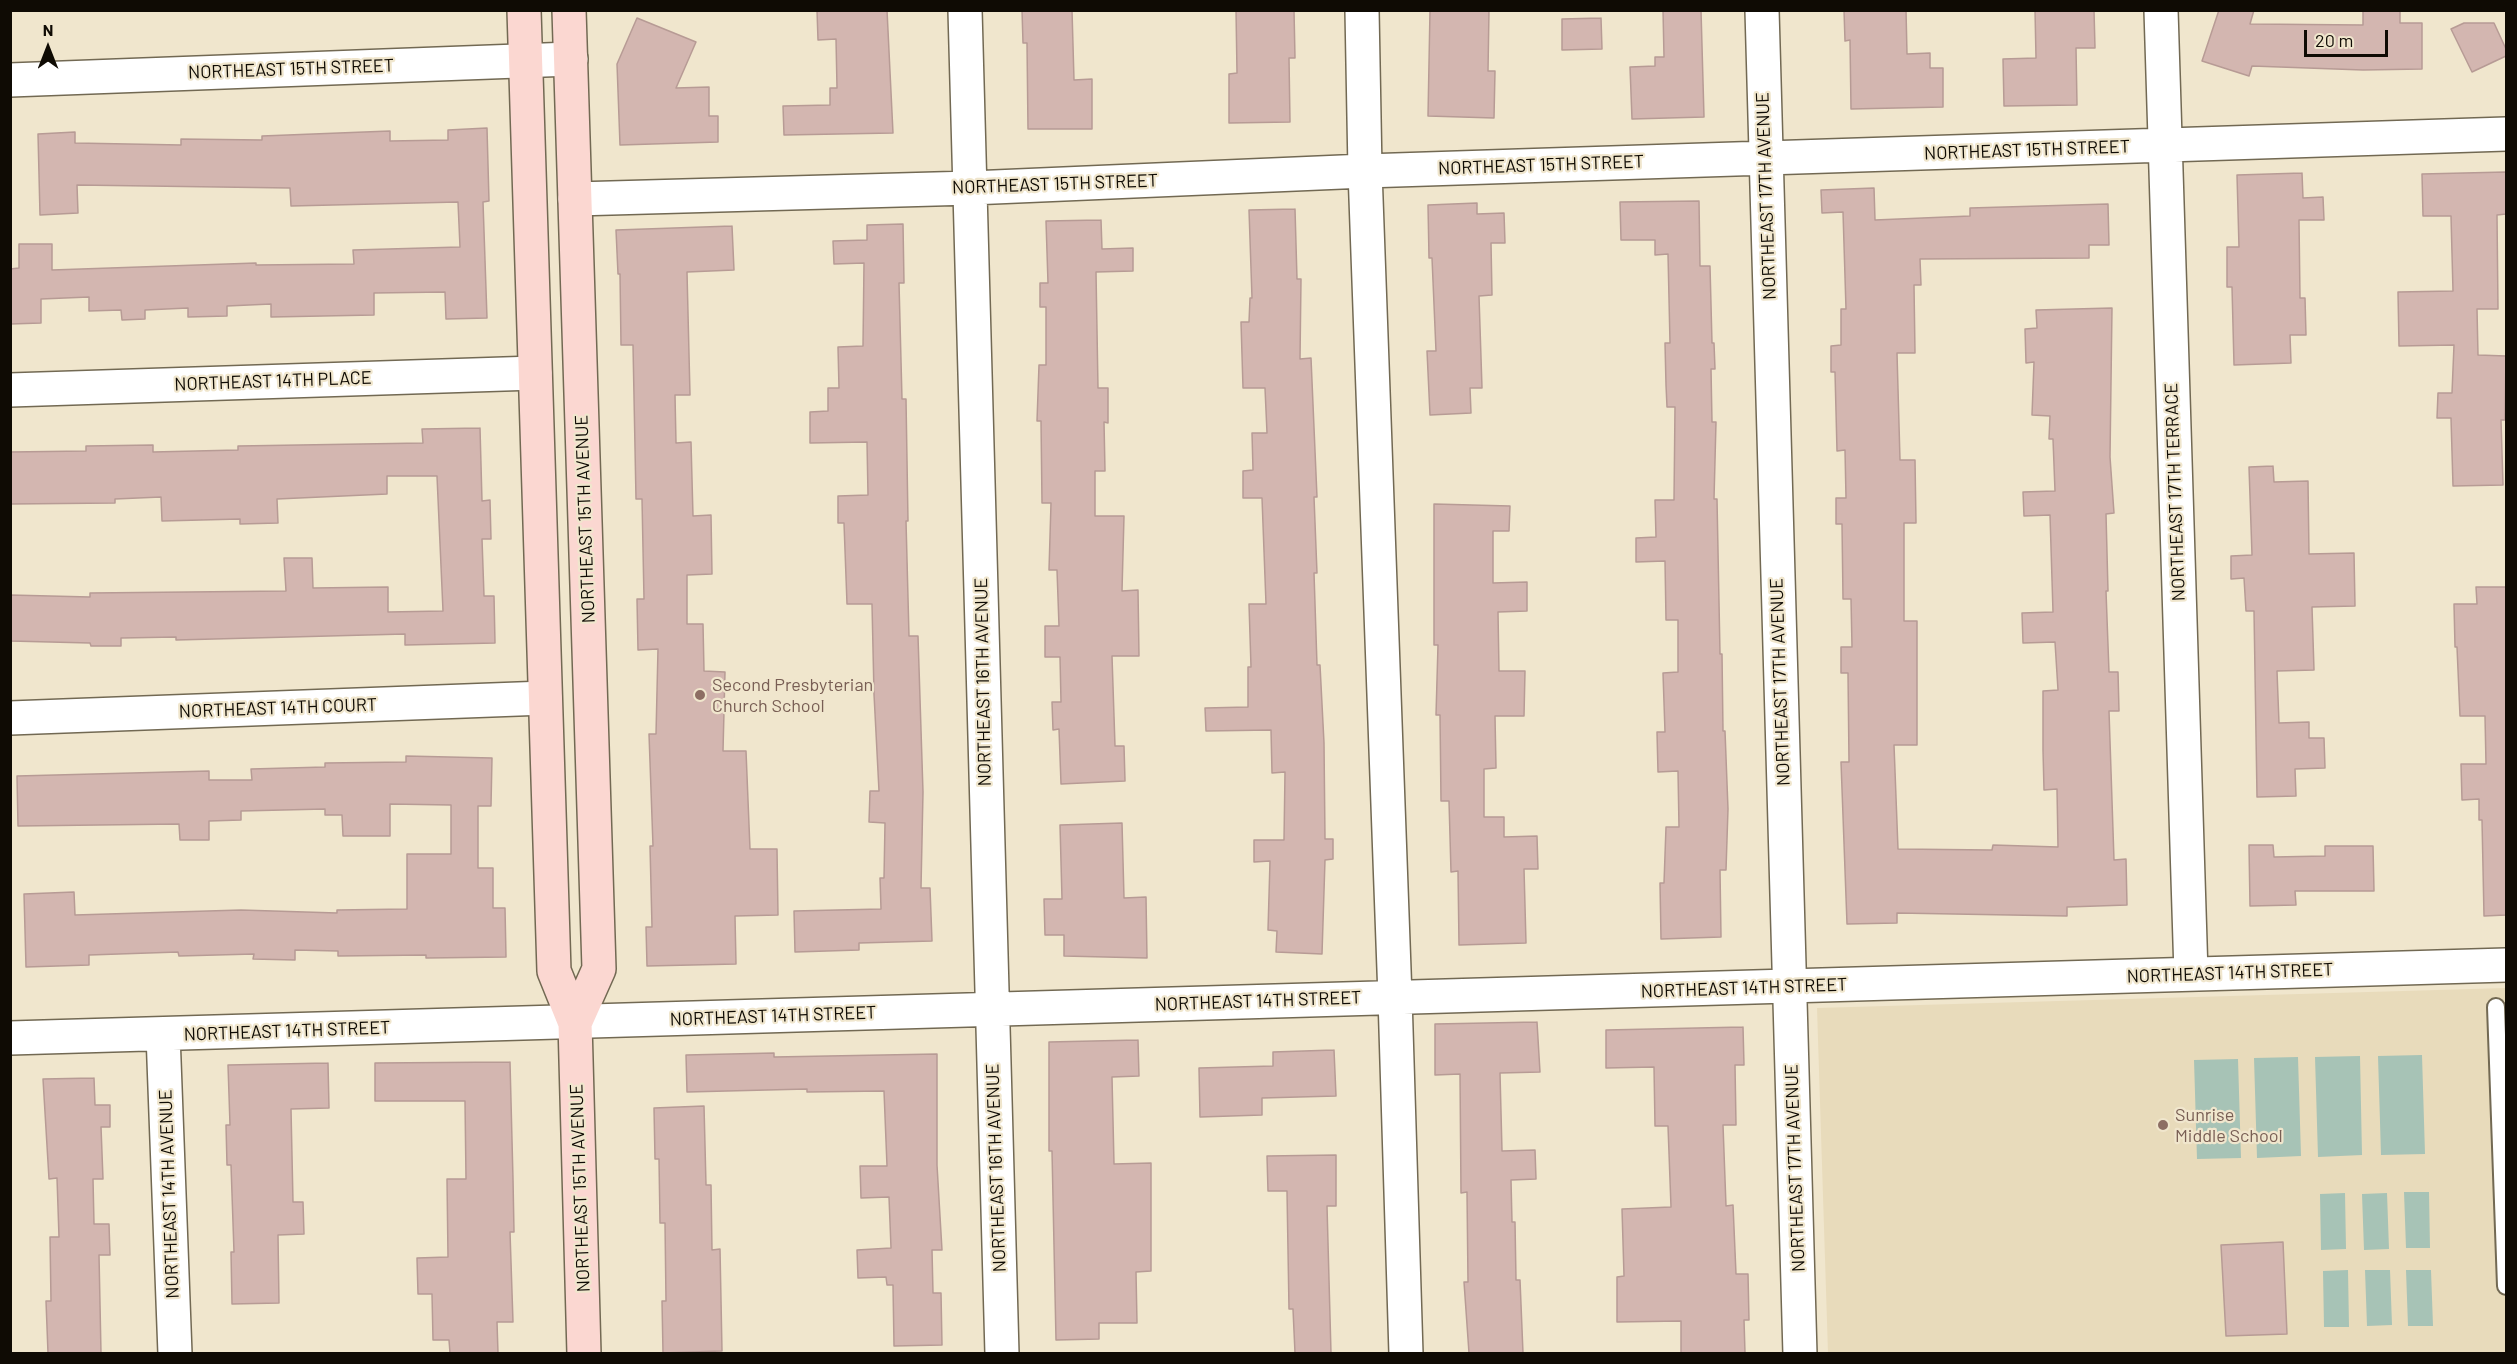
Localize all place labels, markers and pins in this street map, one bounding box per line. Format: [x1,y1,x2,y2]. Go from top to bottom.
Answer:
place label: Second Presbyterian Church School [712,674,873,716]
marker: Second Presbyterian Church School [693,688,707,702]
place label: Sunrise Middle School [2175,1104,2283,1146]
marker: Sunrise Middle School [2156,1118,2170,1132]

